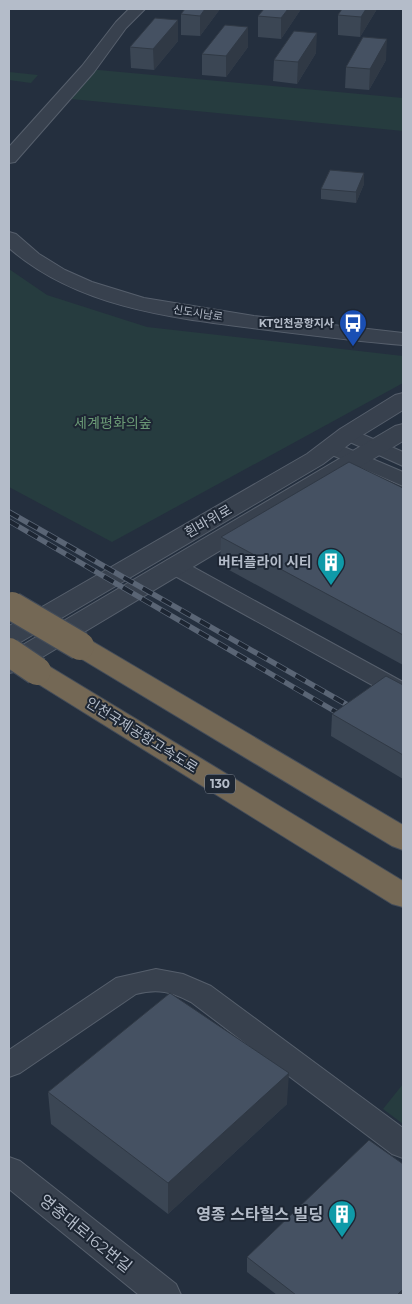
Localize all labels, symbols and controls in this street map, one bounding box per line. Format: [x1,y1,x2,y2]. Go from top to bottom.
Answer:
street label: 신도시남로 [172,302,224,324]
bus stop icon: KT인천공항지사 [338,308,368,347]
place label: KT인천공항지사 [259,316,334,330]
park label: 세계평화의숲 [74,414,152,432]
street label: 흰바위로 [181,500,235,542]
building icon: 버터플라이 시티 [316,547,346,586]
place label: 버터플라이 시티 [218,553,312,571]
street label: 인천국제공항고속도로 [83,693,201,777]
road number: 130 [205,774,235,794]
street label: 영종대로162번길 [36,1190,136,1276]
building icon: 영종 스타힐스 빌딩 [327,1199,357,1238]
place label: 영종 스타힐스 빌딩 [196,1205,323,1224]

